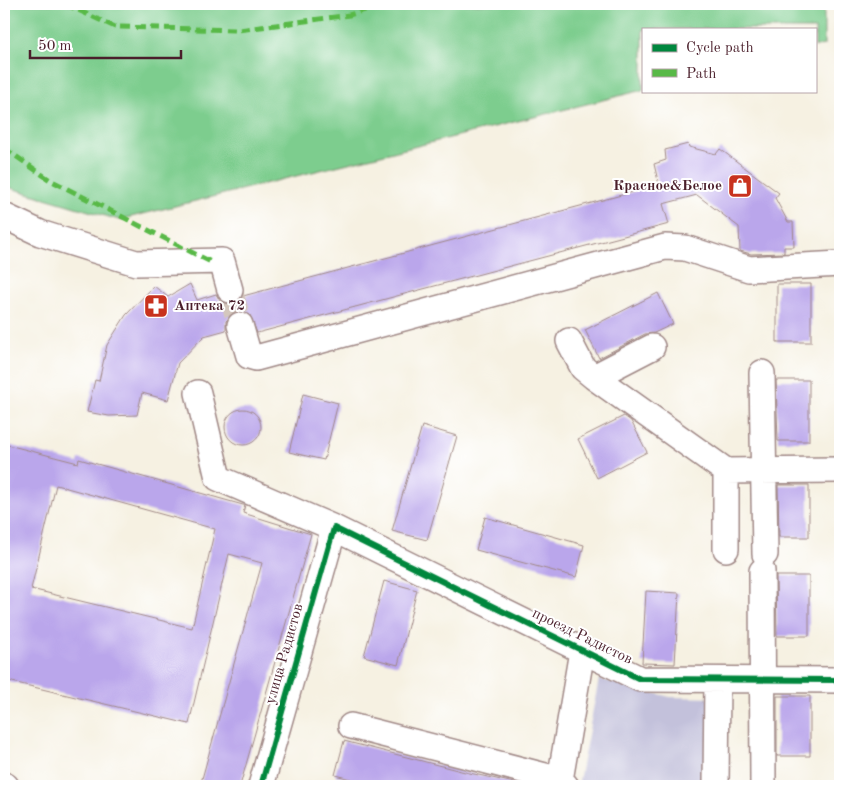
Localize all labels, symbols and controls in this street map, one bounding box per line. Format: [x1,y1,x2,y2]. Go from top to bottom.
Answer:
scale bar [30,28,181,60]
legend [642,28,816,92]
text: 50 m [38,39,72,54]
text: Cycle path [686,41,754,56]
text: Path [686,67,716,82]
shop icon: Красное&Белое [727,173,753,199]
place label: Красное&Белое [613,179,722,194]
pharmacy icon: Аптека 72 [143,293,169,319]
place label: Аптека 72 [174,299,245,314]
street label: улица Радистов [263,602,307,706]
street label: проезд Радистов [529,606,635,668]

